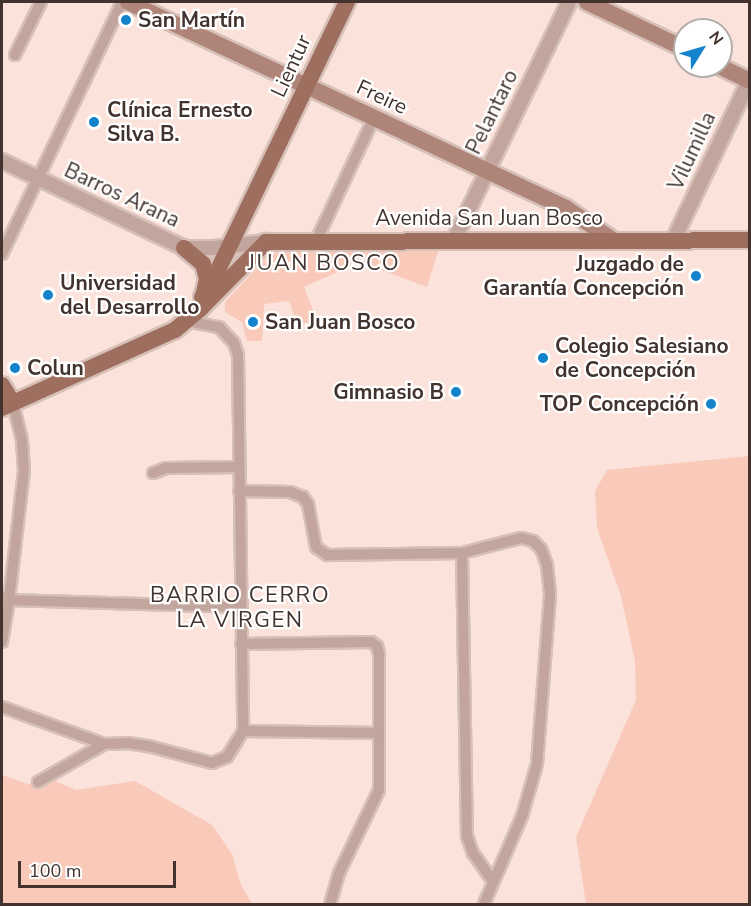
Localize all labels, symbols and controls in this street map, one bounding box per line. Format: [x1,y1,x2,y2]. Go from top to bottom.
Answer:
place label: San Martín [138,7,245,33]
marker: San Martín [119,13,133,27]
north arrow [673,18,733,78]
text: N [703,27,728,50]
street label: Lientur [266,31,316,101]
street label: Pelantaro [461,66,523,158]
street label: Freire [353,74,411,120]
place label: Clínica Ernesto Silva B. [107,97,253,147]
street label: Vilumilla [663,108,721,194]
marker: Clínica Ernesto Silva B. [85,113,103,131]
street label: Barros Arana [60,157,184,233]
street label: Avenida San Juan Bosco [375,205,603,231]
district label: JUAN BOSCO [248,251,400,277]
place label: Juzgado de Garantía Concepción [483,251,684,301]
marker: Juzgado de Garantía Concepción [689,269,703,283]
place label: Universidad del Desarrollo [60,270,199,320]
marker: Universidad del Desarrollo [41,288,55,302]
place label: San Juan Bosco [265,309,415,335]
marker: San Juan Bosco [246,315,260,329]
place label: Colegio Salesiano de Concepción [555,333,729,383]
marker: Colegio Salesiano de Concepción [536,351,550,365]
place label: Colun [27,355,84,381]
marker: Colun [8,361,22,375]
place label: Gimnasio B [333,379,444,405]
marker: Gimnasio B [449,385,463,399]
place label: TOP Concepción [540,391,699,417]
marker: TOP Concepción [704,397,718,411]
district label: BARRIO CERRO LA VIRGEN [150,582,330,634]
scale bar [21,849,178,887]
text: 100 m [29,859,81,883]

